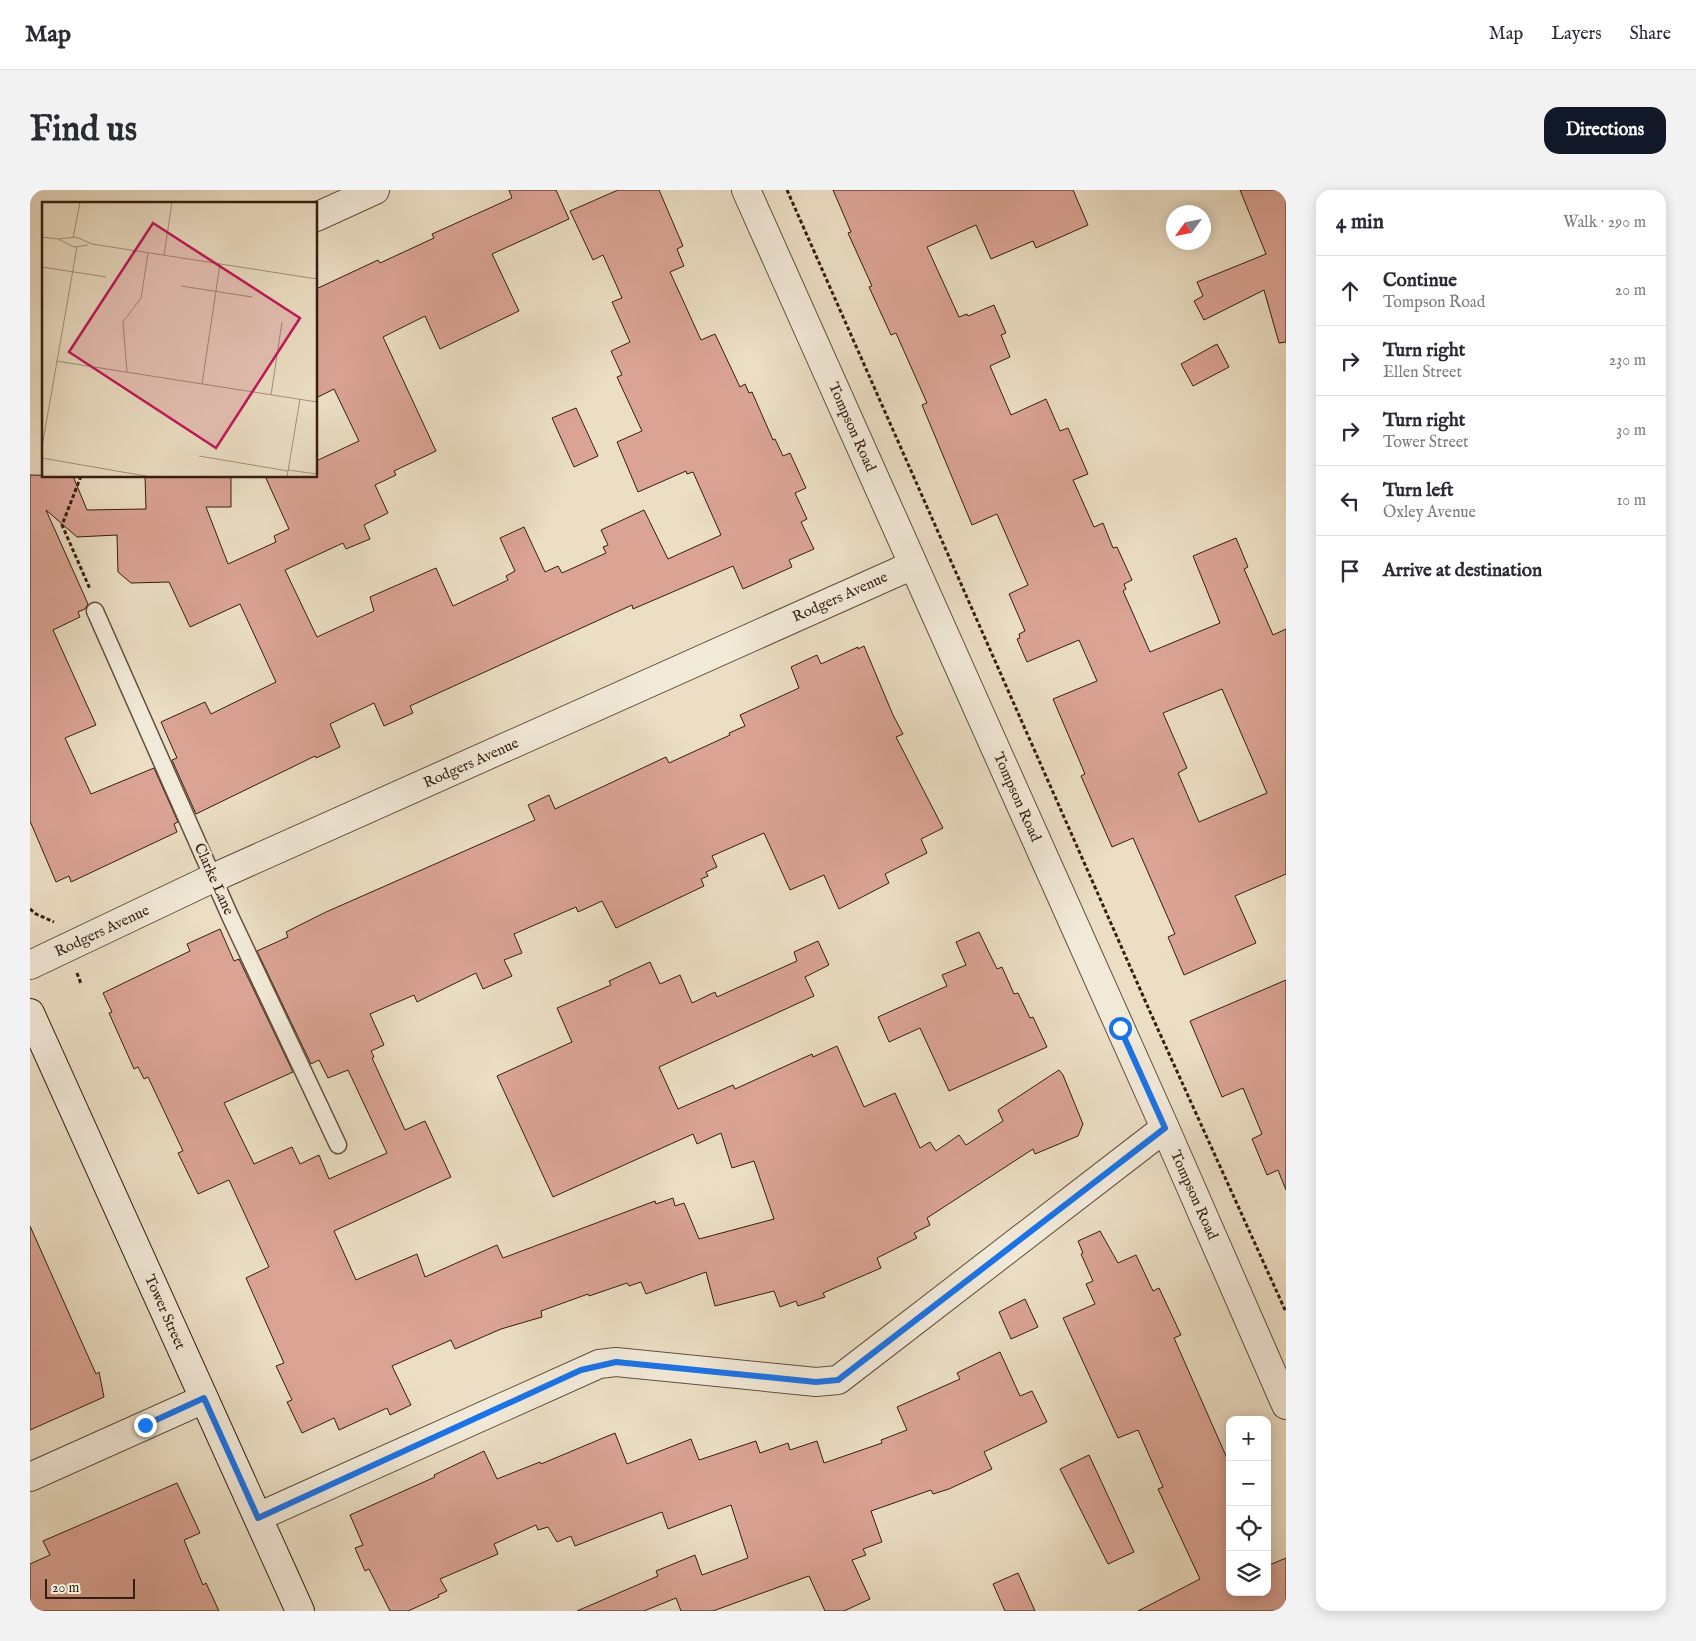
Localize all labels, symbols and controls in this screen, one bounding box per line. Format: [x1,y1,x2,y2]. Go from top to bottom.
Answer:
text: Map [25,19,71,50]
text: Map [1489,23,1523,46]
text: Layers [1551,23,1602,46]
text: Share [1630,23,1671,46]
button: Directions [1544,107,1666,154]
text: Find us [30,108,137,153]
inset map [42,202,318,478]
north arrow [1166,205,1211,250]
text: 4 min [1336,209,1384,236]
text: Walk · 290 m [1563,213,1646,233]
text: Continue [1383,269,1457,293]
icon: ahead [1336,277,1364,305]
text: 20 m [1615,281,1646,301]
text: Tompson Road [1383,293,1485,313]
text: Turn right [1383,339,1465,363]
icon: right [1336,347,1364,375]
text: 230 m [1609,351,1646,371]
text: Ellen Street [1383,363,1462,383]
street label: Tompson Road [824,379,881,476]
text: Turn right [1383,409,1465,433]
icon: right [1336,417,1364,445]
text: 30 m [1616,421,1646,441]
text: Tower Street [1383,433,1469,453]
text: Turn left [1383,479,1454,503]
icon: left [1336,487,1364,515]
text: 10 m [1616,491,1646,511]
text: Oxley Avenue [1383,503,1476,523]
icon: arrive [1336,557,1364,585]
text: Arrive at destination [1383,559,1542,583]
street label: Rodgers Avenue [789,567,891,626]
street label: Rodgers Avenue [420,733,522,792]
street label: Tompson Road [989,749,1046,846]
street label: Clarke Lane [190,840,238,918]
street label: Rodgers Avenue [52,901,152,961]
route start [1109,1017,1132,1040]
street label: Tompson Road [1166,1147,1223,1244]
street label: Tower Street [140,1271,190,1353]
route end [134,1414,157,1437]
map controls [1226,1416,1271,1596]
button: + [1226,1416,1271,1461]
button: − [1226,1461,1271,1506]
button: locate [1226,1506,1271,1551]
button: layers [1226,1551,1271,1596]
scale bar [45,1576,135,1599]
text: 20 m [52,1579,79,1597]

